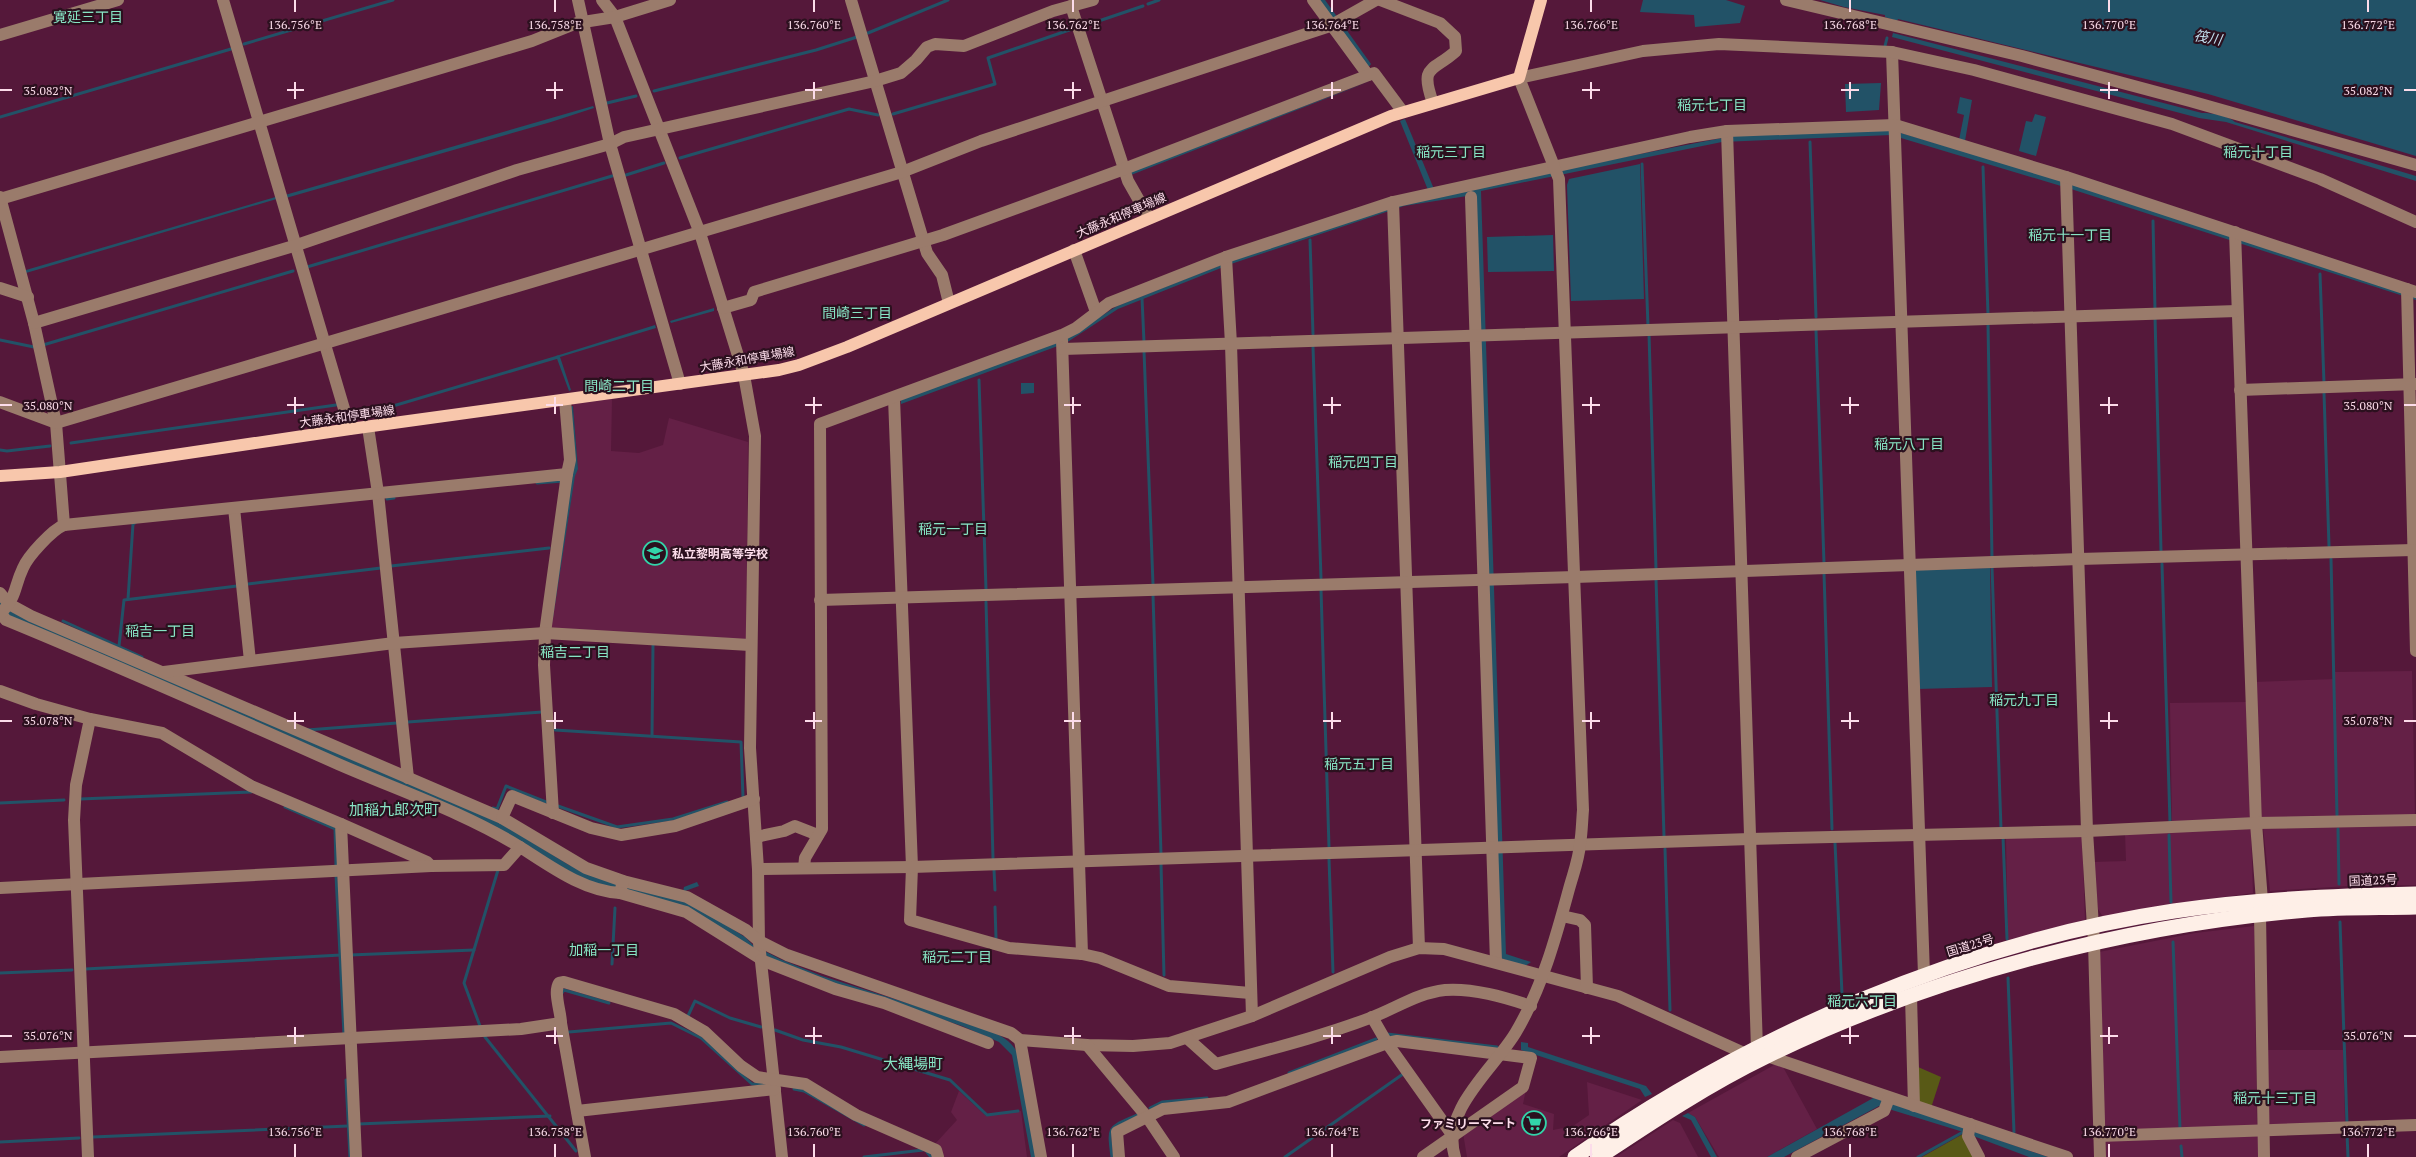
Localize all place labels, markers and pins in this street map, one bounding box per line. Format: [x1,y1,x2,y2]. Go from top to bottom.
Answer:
school or university icon: 私立黎明高等学校 [642,540,668,566]
place label: 私立黎明高等学校 [672,546,768,561]
supermarket icon: ファミリーマート [1521,1110,1547,1136]
place label: ファミリーマート [1420,1116,1516,1131]

